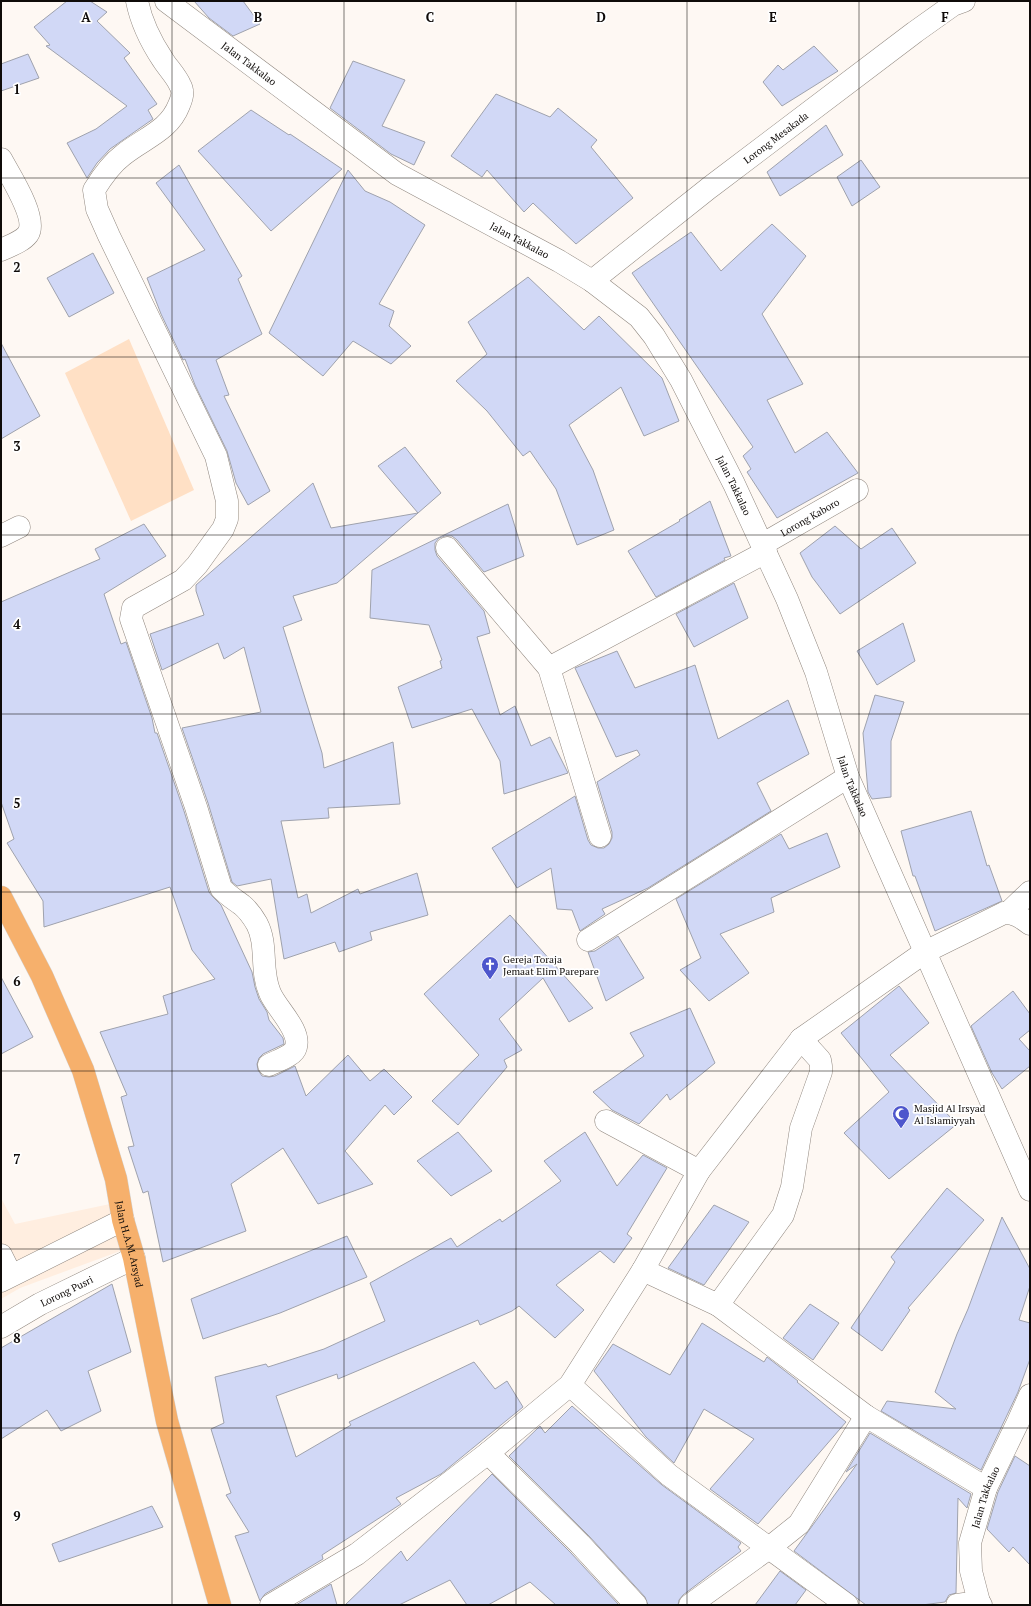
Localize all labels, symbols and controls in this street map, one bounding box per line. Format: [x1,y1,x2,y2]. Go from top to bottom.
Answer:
text: A [81,8,91,26]
text: B [254,8,262,26]
text: C [426,8,434,26]
text: D [596,8,606,26]
text: E [769,8,777,26]
text: F [941,8,949,26]
street label: Jalan Takkalao [219,39,279,88]
text: 1 [13,80,21,98]
street label: Lorong Mesakada [741,109,811,166]
street label: Jalan Takkalao [488,219,552,261]
text: 2 [13,258,21,276]
text: 3 [13,437,21,455]
street label: Jalan Takkalao [714,453,754,518]
street label: Lorong Kaboro [778,495,842,539]
text: 4 [13,615,21,633]
street label: Jalan Takkalao [835,754,871,819]
text: 5 [13,794,21,812]
place label: Gereja Toraja Jemaat Elim Parepare [503,953,599,978]
church icon: Gereja Toraja Jemaat Elim Parepare [480,955,500,980]
text: 6 [13,972,21,990]
place label: Masjid Al Irsyad Al Islamiyyah [914,1102,986,1127]
mosque icon: Masjid Al Irsyad Al Islamiyyah [891,1104,911,1129]
text: 7 [13,1150,21,1168]
street label: Jalan H.A.M. Arsyad [113,1200,146,1289]
street label: Lorong Pusri [38,1273,95,1309]
text: 8 [13,1329,21,1347]
street label: Jalan Takkalao [968,1464,1002,1530]
text: 9 [13,1507,21,1525]

